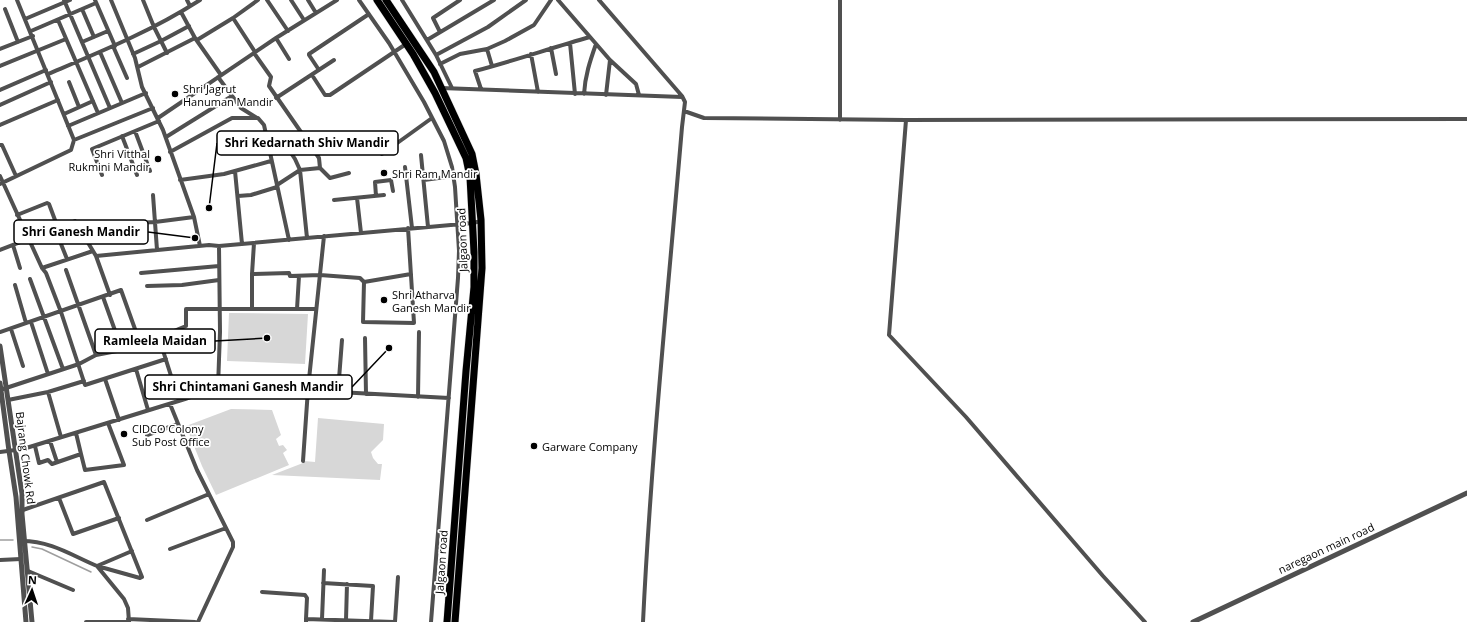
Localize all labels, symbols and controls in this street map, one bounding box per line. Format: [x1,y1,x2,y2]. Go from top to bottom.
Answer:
place label: Shri Jagrut Hanuman Mandir [183,81,274,109]
marker: Shri Jagrut Hanuman Mandir [170,89,180,99]
callout: Shri Kedarnath Shiv Mandir [217,131,398,155]
text: Shri Kedarnath Shiv Mandir [225,134,390,151]
place label: Shri Vitthal Rukmini Mandir [69,146,150,174]
marker: Shri Vitthal Rukmini Mandir [153,154,163,164]
place label: Shri Ram Mandir [392,166,478,181]
marker: Shri Ram Mandir [379,168,389,178]
street label: Jalgaon road [453,208,471,273]
callout: Shri Ganesh Mandir [14,220,148,244]
text: Shri Ganesh Mandir [22,223,140,240]
place label: Shri Atharva Ganesh Mandir [392,287,471,315]
marker: Shri Atharva Ganesh Mandir [379,295,389,305]
callout: Ramleela Maidan [95,329,215,353]
text: Ramleela Maidan [103,332,207,349]
callout: Shri Chintamani Ganesh Mandir [145,375,352,399]
text: Shri Chintamani Ganesh Mandir [153,378,344,395]
street label: Bajrang Chowk Rd [13,411,39,505]
place label: CIDCO Colony Sub Post Office [132,421,210,449]
marker: CIDCO Colony Sub Post Office [119,429,129,439]
place label: Garware Company [542,439,638,454]
marker: Garware Company [529,441,539,451]
street label: naregaon main road [1275,519,1377,577]
street label: Jalgaon road [431,530,451,595]
north arrow [12,570,52,610]
text: N [28,572,37,587]

